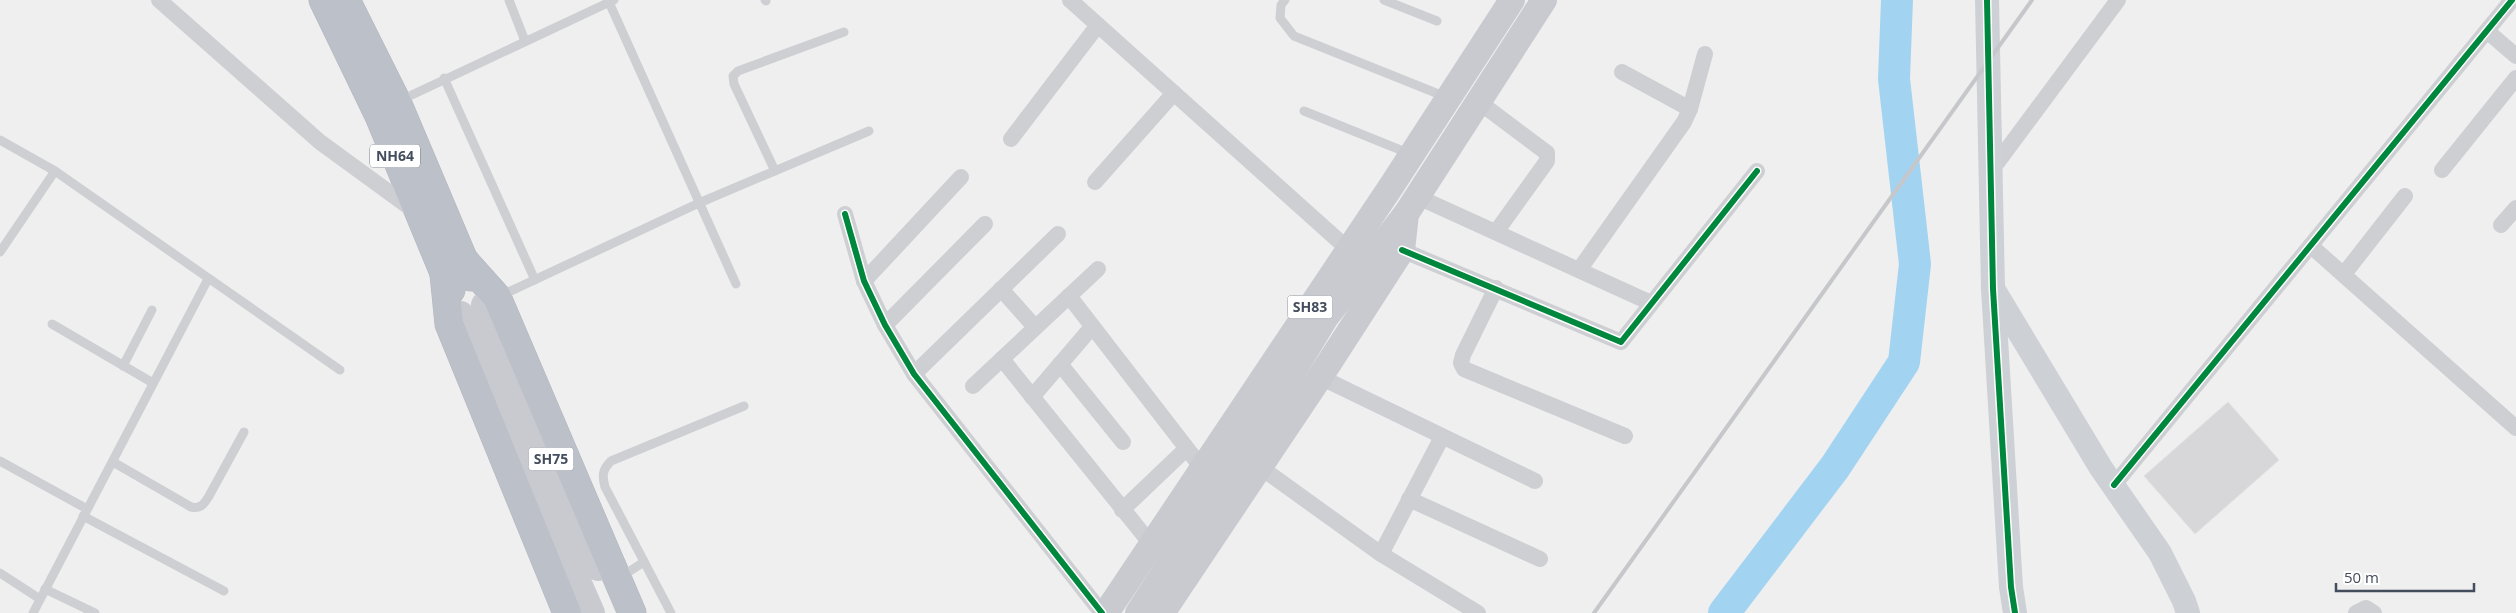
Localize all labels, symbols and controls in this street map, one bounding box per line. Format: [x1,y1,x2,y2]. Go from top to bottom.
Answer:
road number: NH64 [370,144,420,168]
road number: SH83 [1288,296,1332,318]
road number: SH75 [528,448,574,470]
scale bar [2336,560,2474,592]
text: 50 m [2344,567,2379,587]

